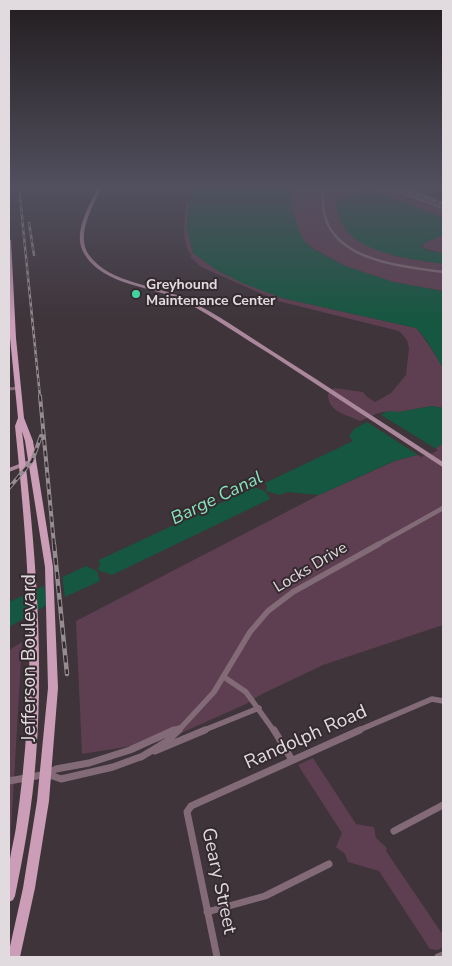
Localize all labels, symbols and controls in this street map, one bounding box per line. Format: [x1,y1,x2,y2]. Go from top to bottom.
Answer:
place label: Greyhound Maintenance Center [146,278,276,310]
marker: Greyhound Maintenance Center [130,288,142,300]
water label: Barge Canal [168,468,266,530]
street label: Locks Drive [271,539,351,597]
street label: Jefferson Boulevard [19,574,41,742]
street label: Randolph Road [241,701,371,775]
street label: Geary Street [196,826,240,936]

